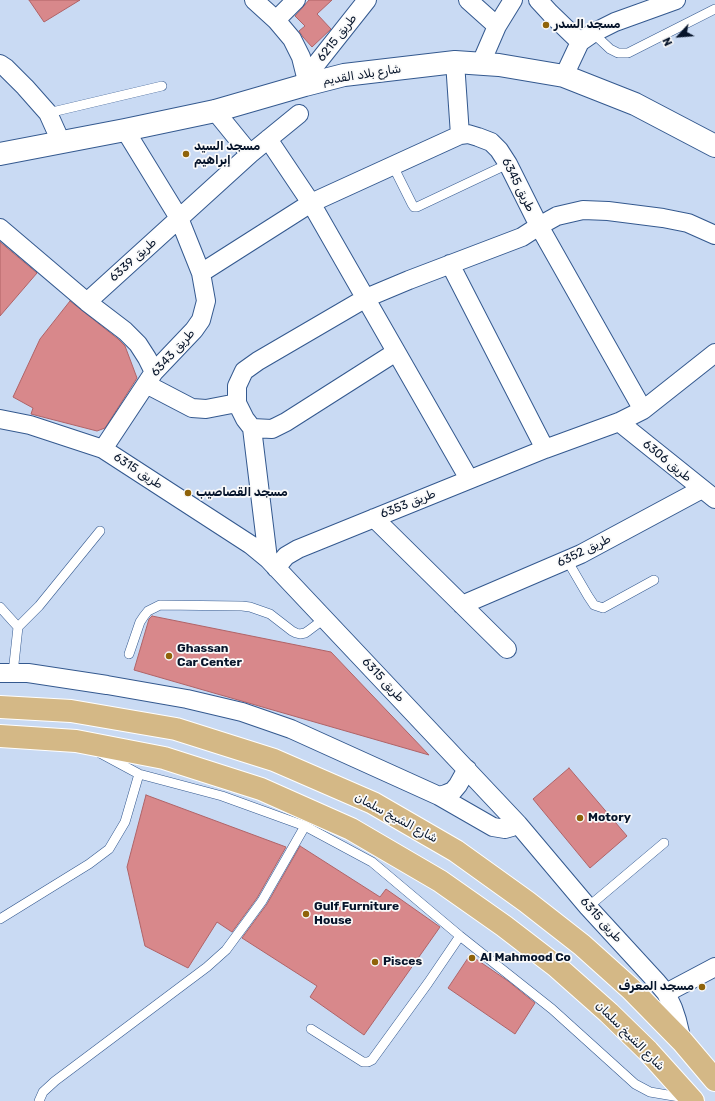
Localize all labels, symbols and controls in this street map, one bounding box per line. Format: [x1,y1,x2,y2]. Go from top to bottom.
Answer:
street label: طريق 6215 [314,12,360,64]
north arrow [659,16,699,56]
place label: مسجد السدر [554,18,621,32]
marker: مسجد السدر [541,20,551,30]
text: N [660,35,675,48]
street label: شارع بلاد القديم [322,62,402,88]
place label: مسجد السيد إبراهيم [194,140,260,168]
marker: مسجد السيد إبراهيم [181,149,191,159]
street label: طريق 6345 [498,156,538,214]
street label: طريق 6339 [107,235,159,285]
street label: طريق 6343 [148,326,198,380]
street label: طريق 6306 [640,437,694,485]
street label: طريق 6315 [111,450,165,492]
place label: مسجد القصاصيب [196,486,288,500]
street label: طريق 6353 [378,486,438,522]
marker: مسجد القصاصيب [183,488,193,498]
street label: طريق 6352 [555,532,613,570]
place label: Ghassan Car Center [177,642,242,670]
marker: Ghassan Car Center [164,651,174,661]
street label: طريق 6315 [359,655,407,705]
street label: شارع الشيخ سلمان [352,790,440,846]
place label: Motory [588,811,631,825]
marker: Motory [575,813,585,823]
street label: طريق 6315 [577,894,625,946]
place label: Gulf Furniture House [314,900,399,928]
marker: Gulf Furniture House [301,909,311,919]
place label: Al Mahmood Co [480,951,571,965]
marker: Al Mahmood Co [467,953,477,963]
place label: Pisces [383,955,422,969]
marker: Pisces [370,957,380,967]
place label: مسجد المعرف [618,980,694,994]
marker: مسجد المعرف [697,982,707,992]
street label: شارع الشيخ سلمان [592,998,668,1074]

